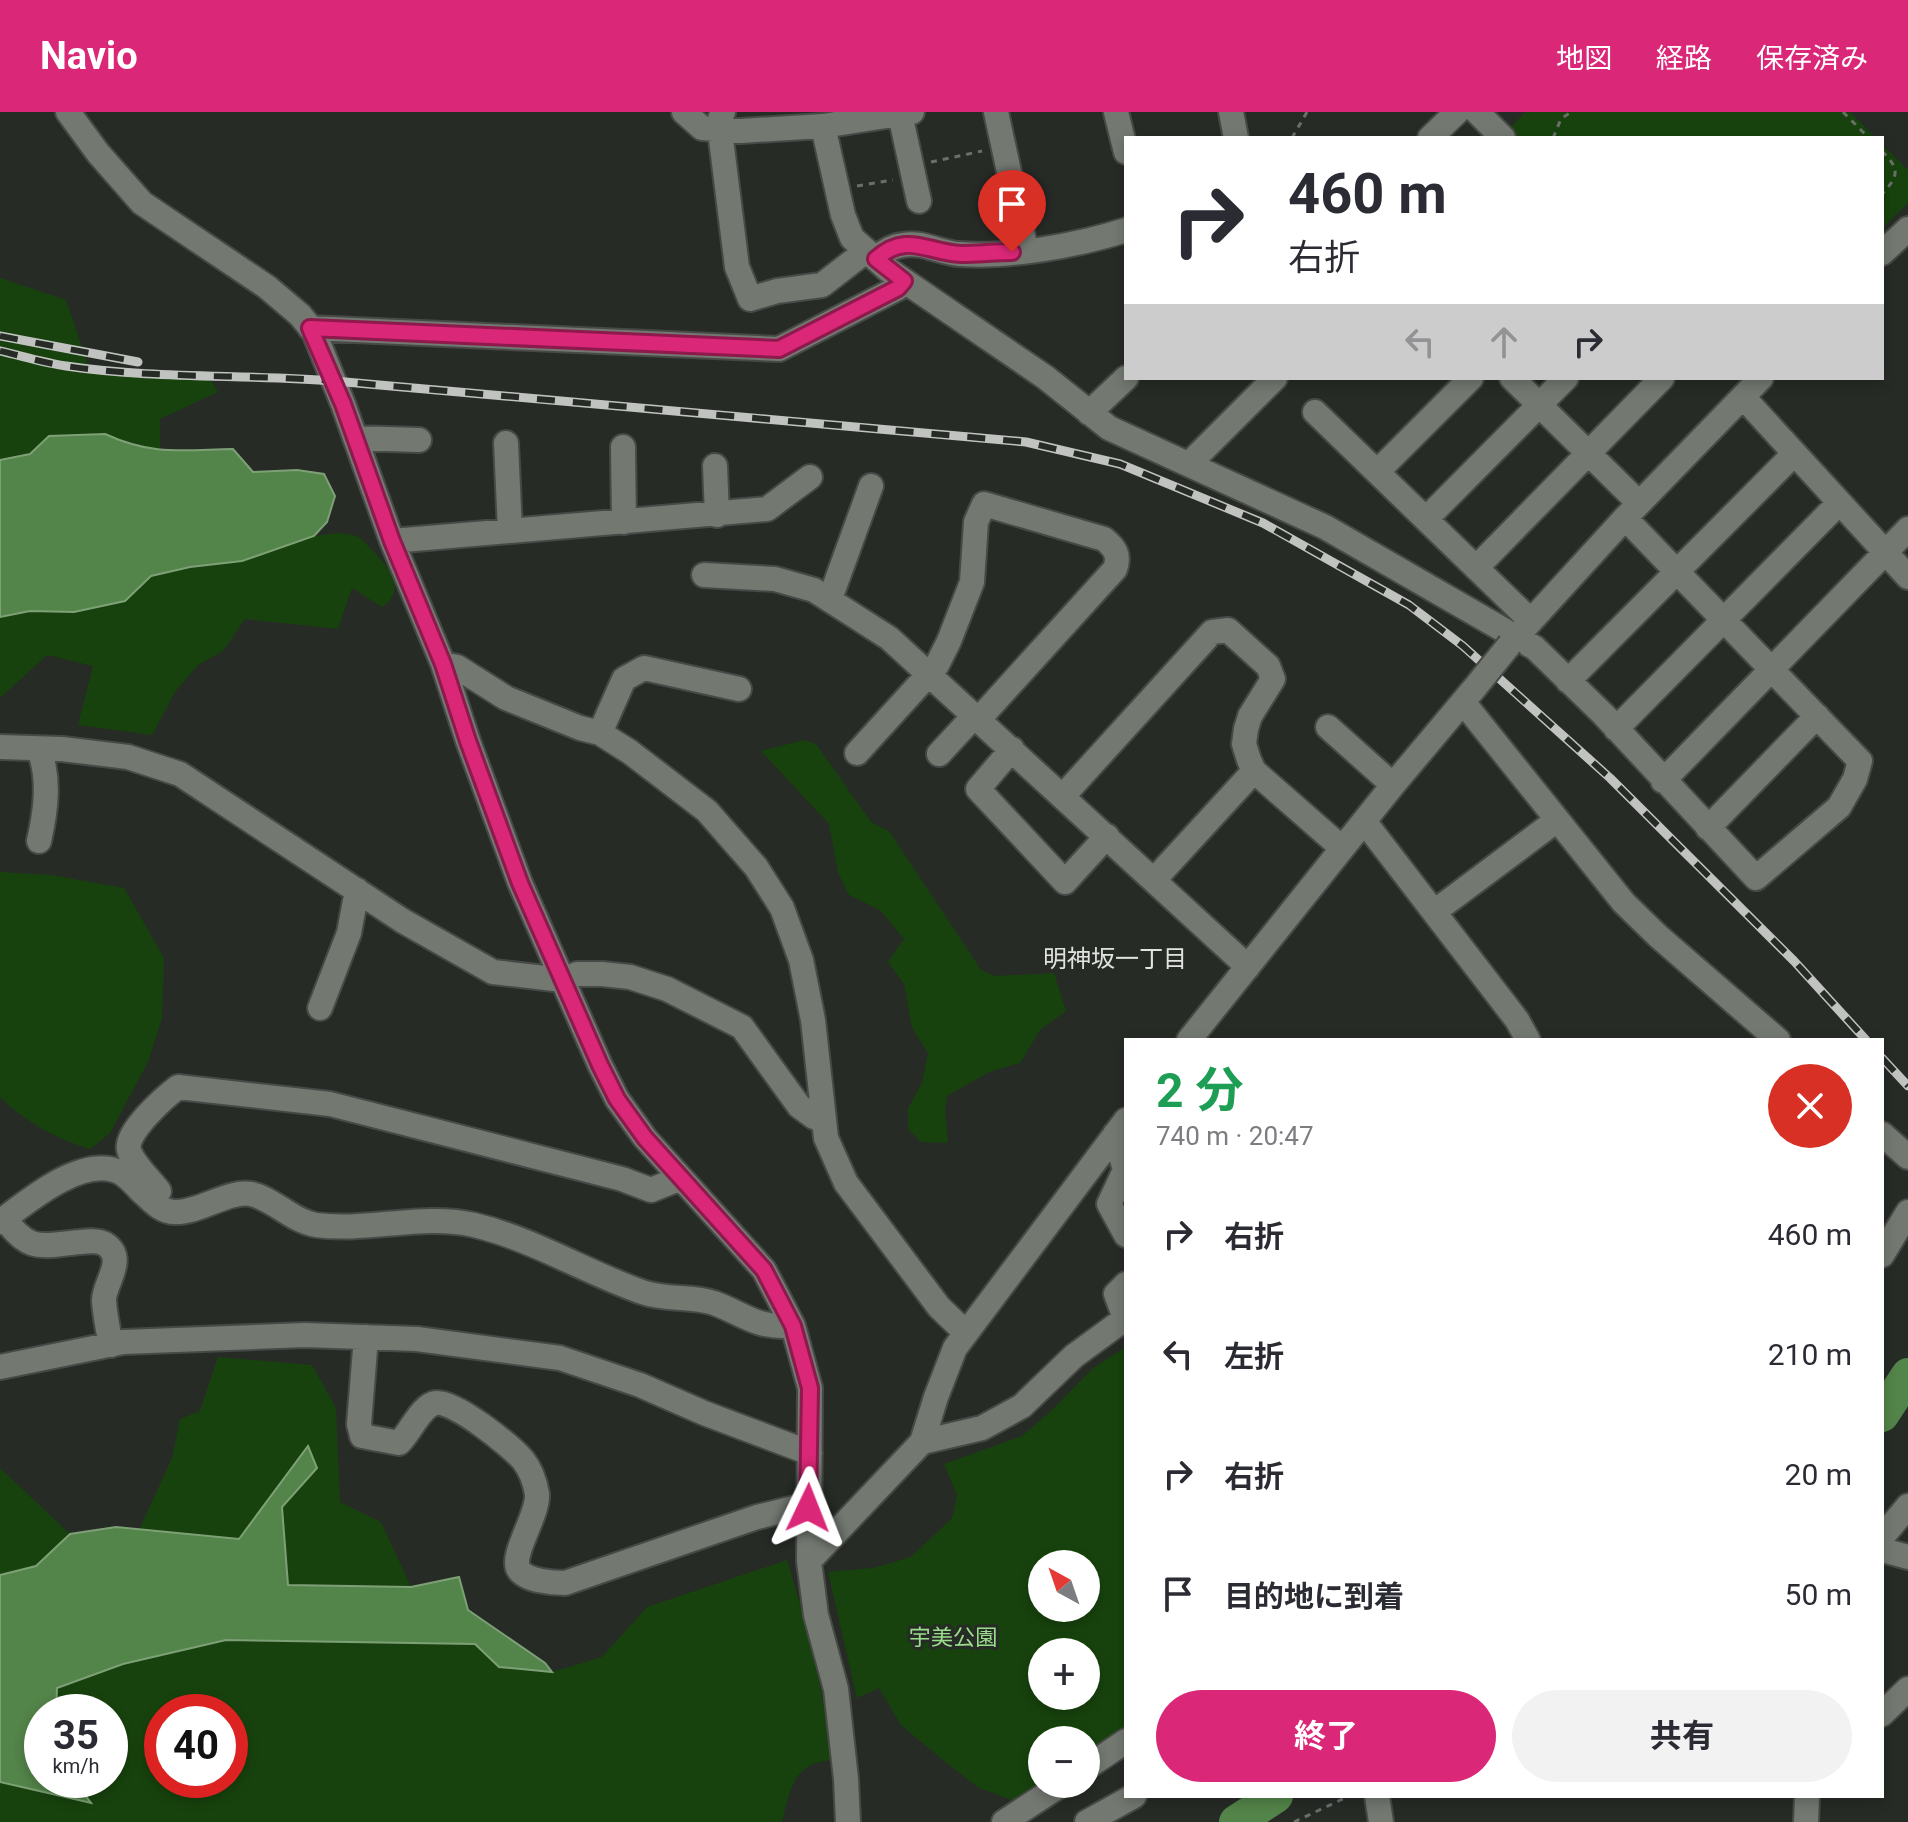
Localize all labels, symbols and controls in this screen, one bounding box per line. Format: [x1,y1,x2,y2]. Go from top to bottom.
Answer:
text: Navio [40,34,138,78]
text: 地図 [1556,42,1612,75]
text: 経路 [1656,42,1712,75]
text: 保存済み [1756,42,1868,75]
text: 460 m [1288,161,1447,227]
icon: right [1156,168,1260,272]
pin [978,170,1046,252]
icon: arrive [990,182,1034,226]
text: 右折 [1288,237,1360,279]
icon: left [1398,320,1442,364]
icon: ahead [1482,320,1526,364]
icon: right [1566,320,1610,364]
district label: 明神坂一丁目 [1043,945,1187,973]
text: 2 分 [1156,1062,1243,1119]
button: close [1768,1064,1852,1148]
text: 740 m · 20:47 [1156,1121,1314,1151]
icon: right [1156,1212,1200,1256]
text: 460 m [1768,1217,1852,1252]
text: 右折 [1224,1219,1284,1254]
icon: left [1156,1332,1200,1376]
text: 210 m [1768,1337,1852,1372]
text: 左折 [1224,1339,1284,1374]
icon: right [1156,1452,1200,1496]
text: 20 m [1785,1457,1852,1492]
text: 右折 [1224,1459,1284,1494]
position arrow [766,1466,850,1550]
north arrow [1028,1550,1100,1622]
map controls [1028,1550,1100,1798]
icon: arrive [1156,1572,1200,1616]
text: 50 m [1785,1577,1852,1612]
text: 目的地に到着 [1224,1579,1404,1614]
park label: 宇美公園 [909,1625,997,1650]
button: + [1028,1638,1100,1710]
button: 終了 [1156,1690,1496,1782]
button: 共有 [1512,1690,1852,1782]
speed limit sign: 40 [144,1694,248,1798]
text: 35 [53,1712,99,1759]
button: − [1028,1726,1100,1798]
text: km/h [53,1754,99,1778]

